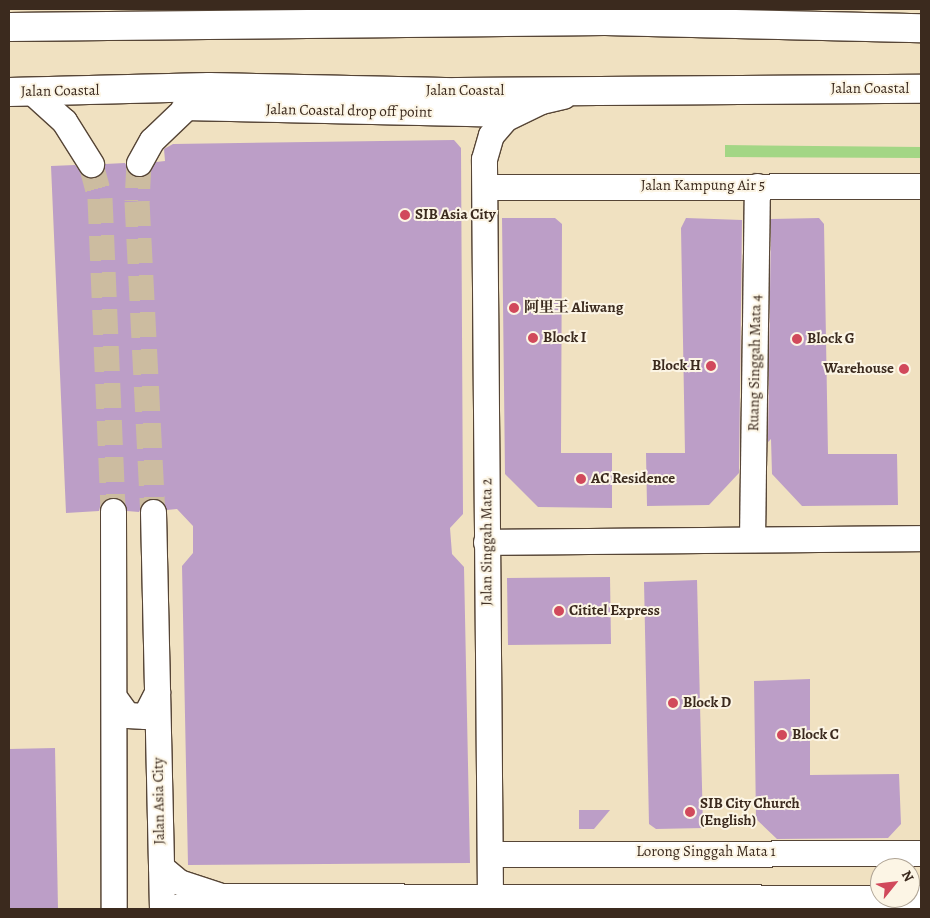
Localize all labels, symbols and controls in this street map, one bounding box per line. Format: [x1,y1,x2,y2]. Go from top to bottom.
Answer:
street label: Jalan Coastal [831,80,909,98]
street label: Jalan Coastal [21,81,99,101]
street label: Jalan Coastal [426,82,504,100]
street label: Jalan Coastal drop off point [266,101,432,121]
street label: Jalan Kampung Air 5 [641,177,765,195]
place label: SIB Asia City [415,206,496,224]
marker: SIB Asia City [399,209,411,221]
street label: Ruang Singgah Mata 4 [745,294,765,432]
place label: 阿里王 Aliwang [524,299,623,317]
marker: 阿里王 Aliwang [508,302,520,314]
place label: Block I [543,329,586,347]
place label: Block G [807,330,855,348]
marker: Block I [527,332,539,344]
marker: Block G [791,333,803,345]
place label: Block H [652,357,701,375]
marker: Block H [705,360,717,372]
place label: Warehouse [823,360,894,378]
marker: Warehouse [898,363,910,375]
place label: AC Residence [591,470,675,488]
marker: AC Residence [575,473,587,485]
street label: Jalan Singgah Mata 2 [478,478,496,606]
place label: Cititel Express [569,602,660,620]
marker: Cititel Express [553,605,565,617]
place label: Block D [683,694,731,712]
marker: Block D [667,697,679,709]
place label: Block C [792,726,839,744]
marker: Block C [776,729,788,741]
street label: Jalan Asia City [149,757,169,845]
place label: SIB City Church (English) [700,794,800,829]
marker: SIB City Church (English) [684,806,696,818]
street label: Lorong Singgah Mata 1 [636,843,776,861]
north arrow [870,858,920,908]
text: N [897,867,918,885]

